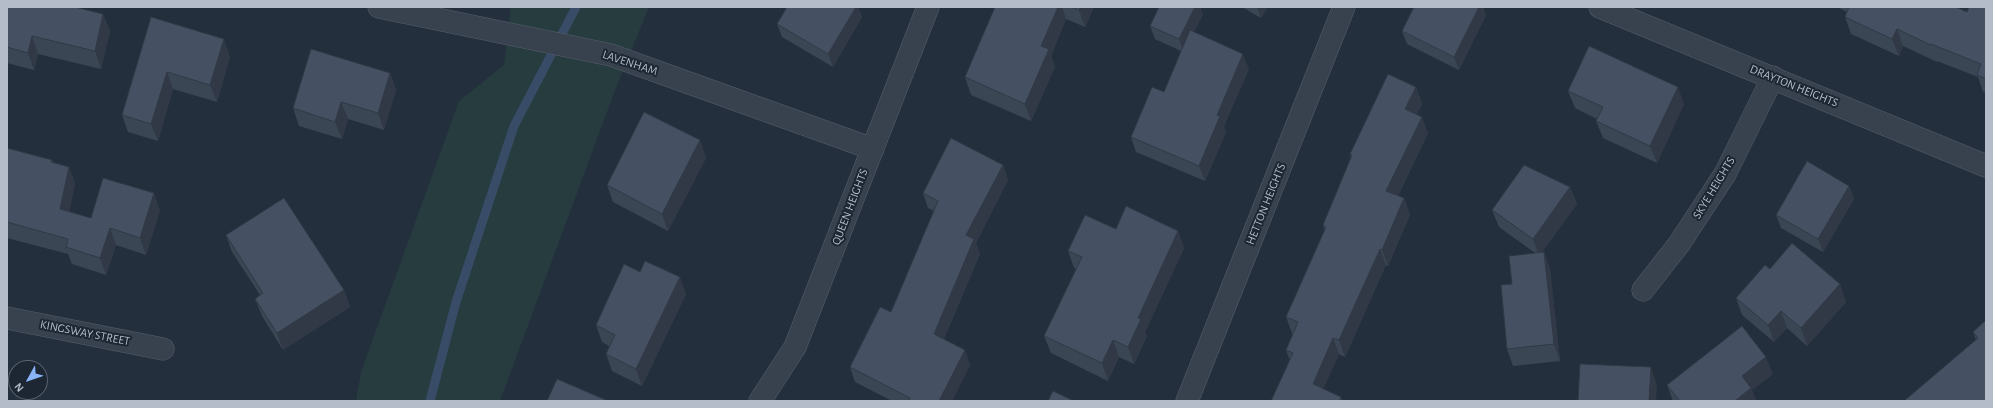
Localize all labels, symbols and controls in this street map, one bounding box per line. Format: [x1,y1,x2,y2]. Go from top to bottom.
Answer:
street label: LAVENHAM [601,47,659,79]
street label: DRAYTON HEIGHTS [1748,62,1840,110]
street label: SKYE HEIGHTS [1690,154,1738,222]
street label: HETTON HEIGHTS [1243,161,1289,247]
street label: QUEEN HEIGHTS [829,167,871,247]
street label: KINGSWAY STREET [39,317,131,349]
north arrow [8,360,48,400]
text: N [13,381,26,394]

